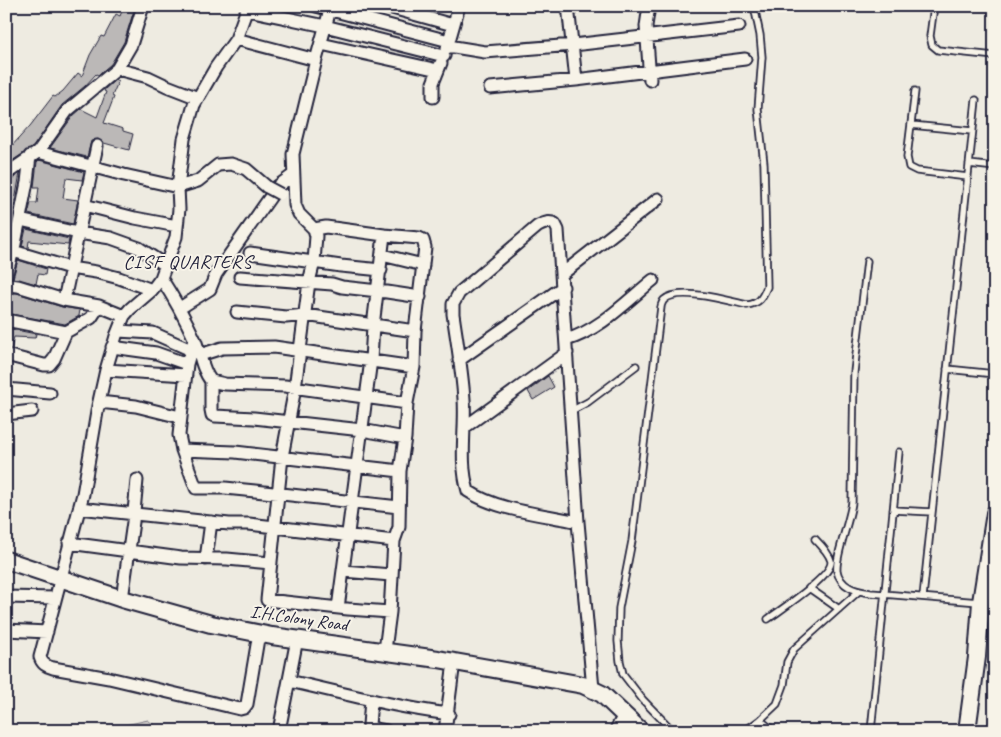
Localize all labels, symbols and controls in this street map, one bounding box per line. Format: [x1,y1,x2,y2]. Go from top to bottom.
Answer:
district label: CISF QUARTERS [124,250,255,274]
street label: I.H.Colony Road [249,600,352,636]

